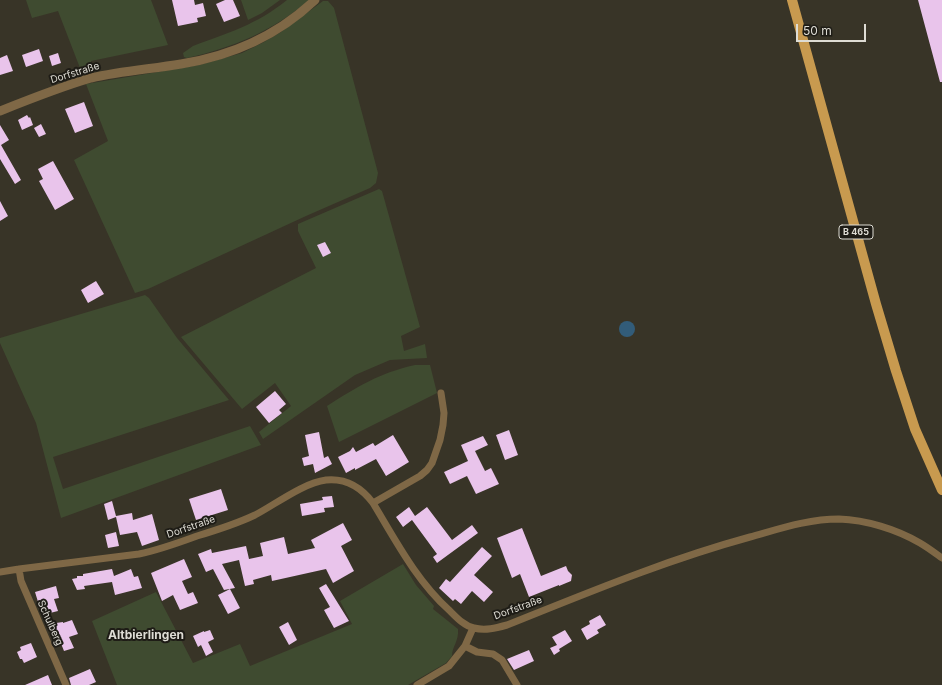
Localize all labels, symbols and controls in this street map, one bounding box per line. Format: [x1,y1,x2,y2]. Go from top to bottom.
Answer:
scale bar [798,16,868,42]
text: 50 m [803,23,832,38]
street label: Dorfstraße [49,60,101,86]
road number: B 465 [839,225,873,239]
street label: Dorfstraße [165,513,217,541]
street label: Dorfstraße [492,594,544,622]
street label: Schulberg [35,599,65,647]
district label: Altbierlingen [108,628,184,642]

